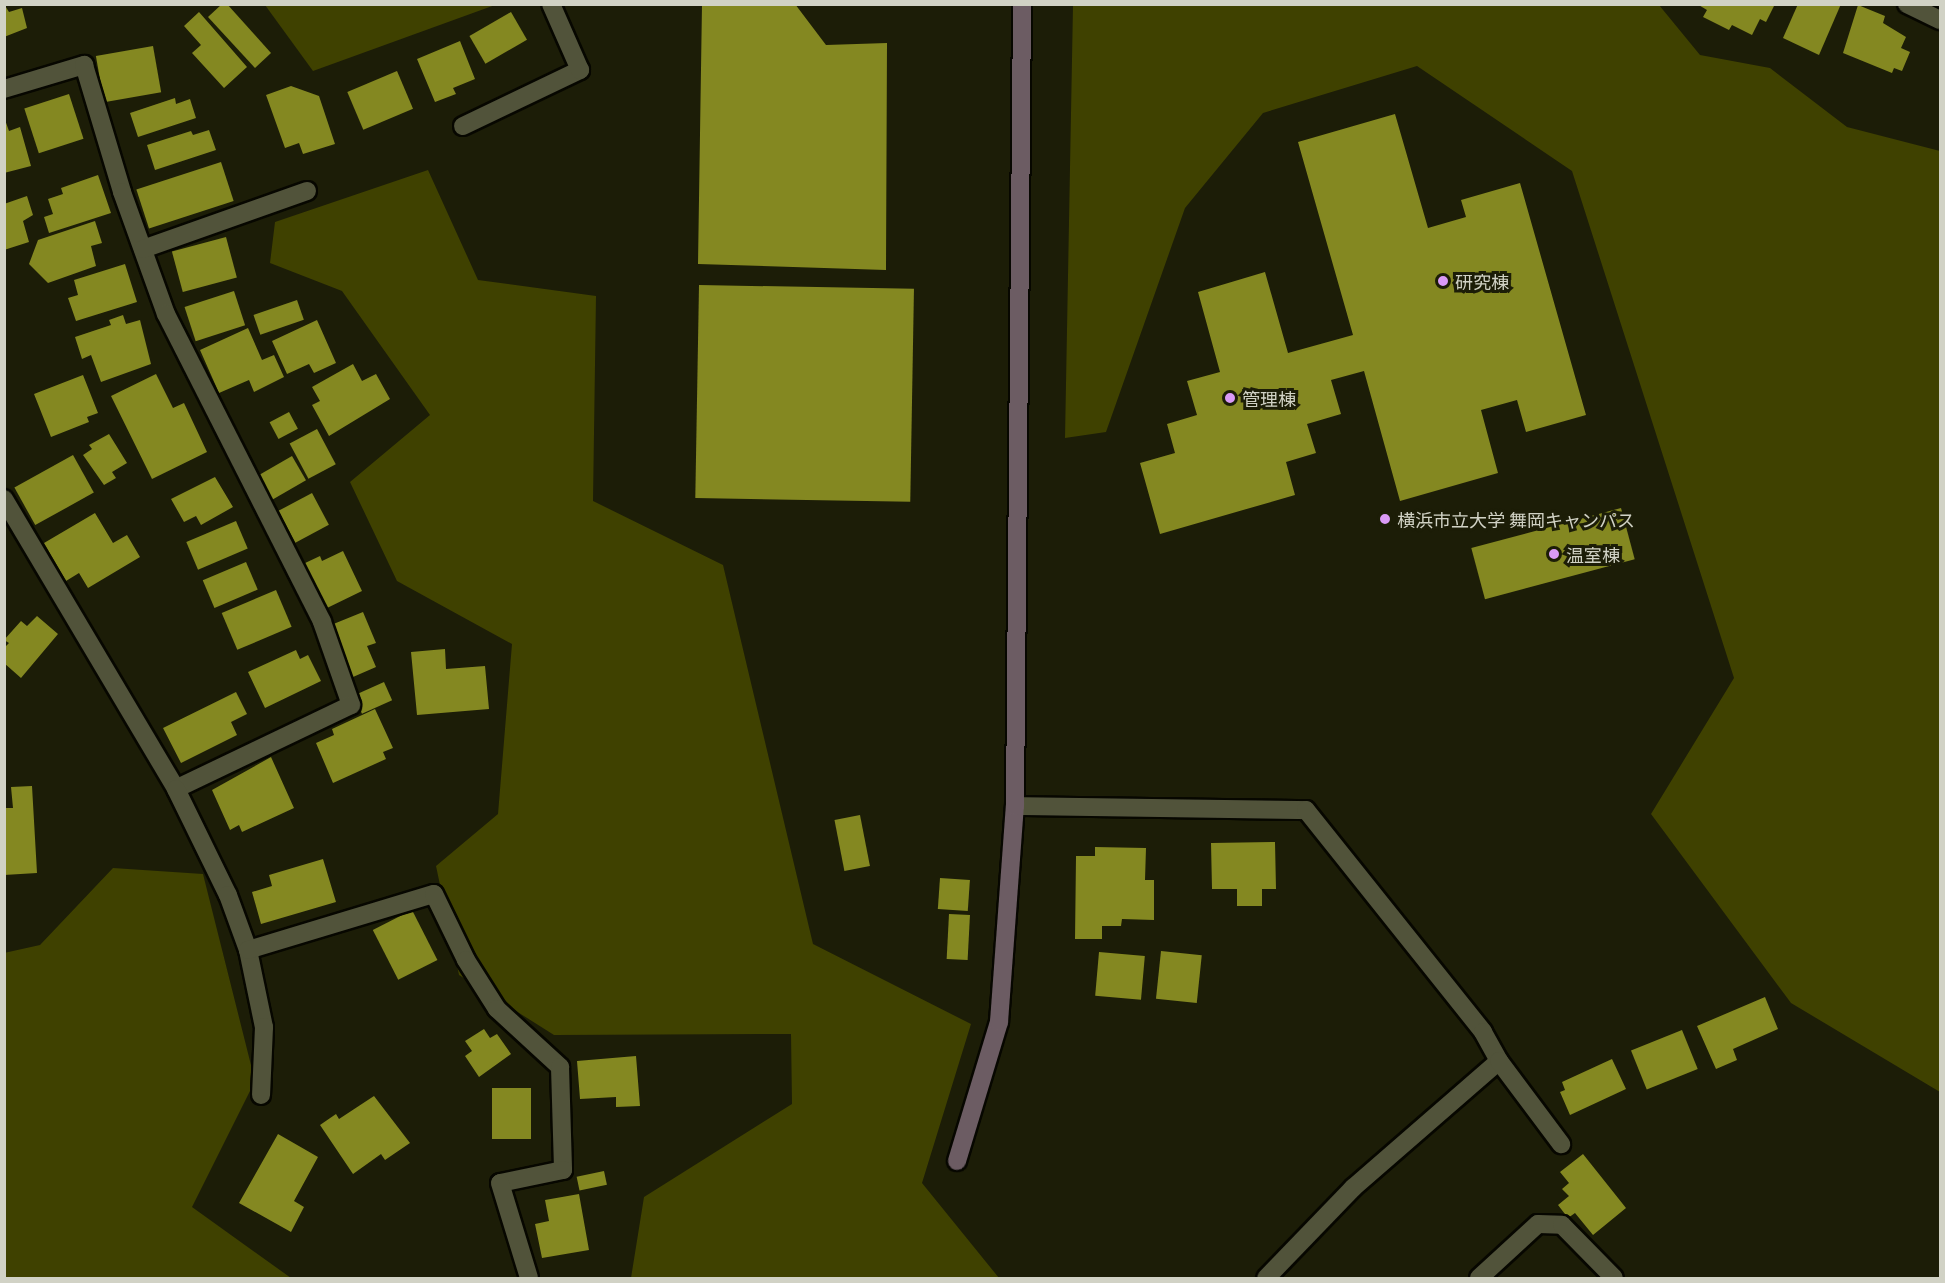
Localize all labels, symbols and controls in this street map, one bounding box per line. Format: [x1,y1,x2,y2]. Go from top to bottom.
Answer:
place label: 研究棟 [1455,270,1509,292]
marker: 研究棟 [1436,274,1450,288]
place label: 管理棟 [1242,387,1296,409]
marker: 管理棟 [1223,391,1237,405]
place label: 横浜市立大学 舞岡キャンパス [1397,508,1635,530]
marker: 横浜市立大学 舞岡キャンパス [1378,512,1392,526]
place label: 温室棟 [1566,543,1620,565]
marker: 温室棟 [1547,547,1561,561]

